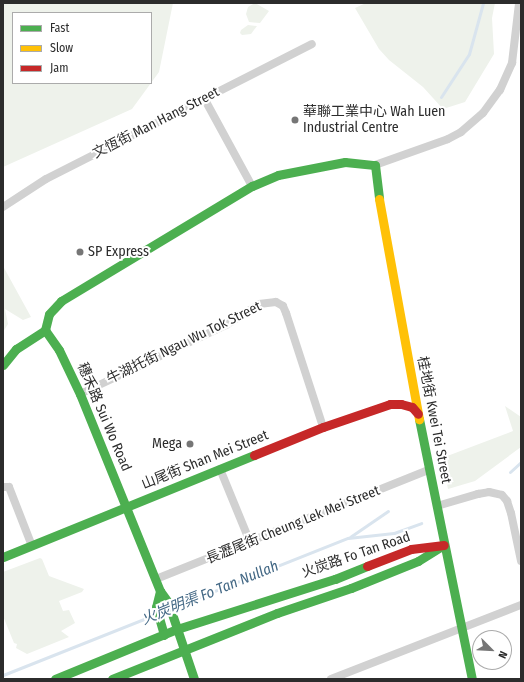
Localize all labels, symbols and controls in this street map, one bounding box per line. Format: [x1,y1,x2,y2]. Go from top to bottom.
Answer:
legend [12,12,152,84]
text: Fast [50,21,69,35]
text: Slow [50,41,73,55]
text: Jam [50,61,68,75]
street label: 文恆街 Man Hang Street [90,84,222,162]
place label: 華聯工業中心 Wah Luen Industrial Centre [303,104,445,136]
marker: 華聯工業中心 Wah Luen Industrial Centre [290,115,300,125]
place label: SP Express [88,244,149,260]
marker: SP Express [75,247,85,257]
street label: 牛湖托街 Ngau Wu Tok Street [104,298,264,388]
street label: 桂地街 Kwei Tei Street [413,355,455,485]
street label: 穗禾路 Sui Wo Road [74,360,134,474]
street label: 山尾街 Shan Mei Street [139,427,271,493]
place label: Mega [152,436,182,452]
marker: Mega [185,439,195,449]
street label: 長瀝尾街 Cheung Lek Mei Street [204,482,382,568]
street label: 火炭路 Fo Tan Road [299,529,413,581]
water label: 火炭明渠 Fo Tan Nullah [139,557,281,629]
north arrow [472,630,512,670]
text: N [495,649,510,660]

